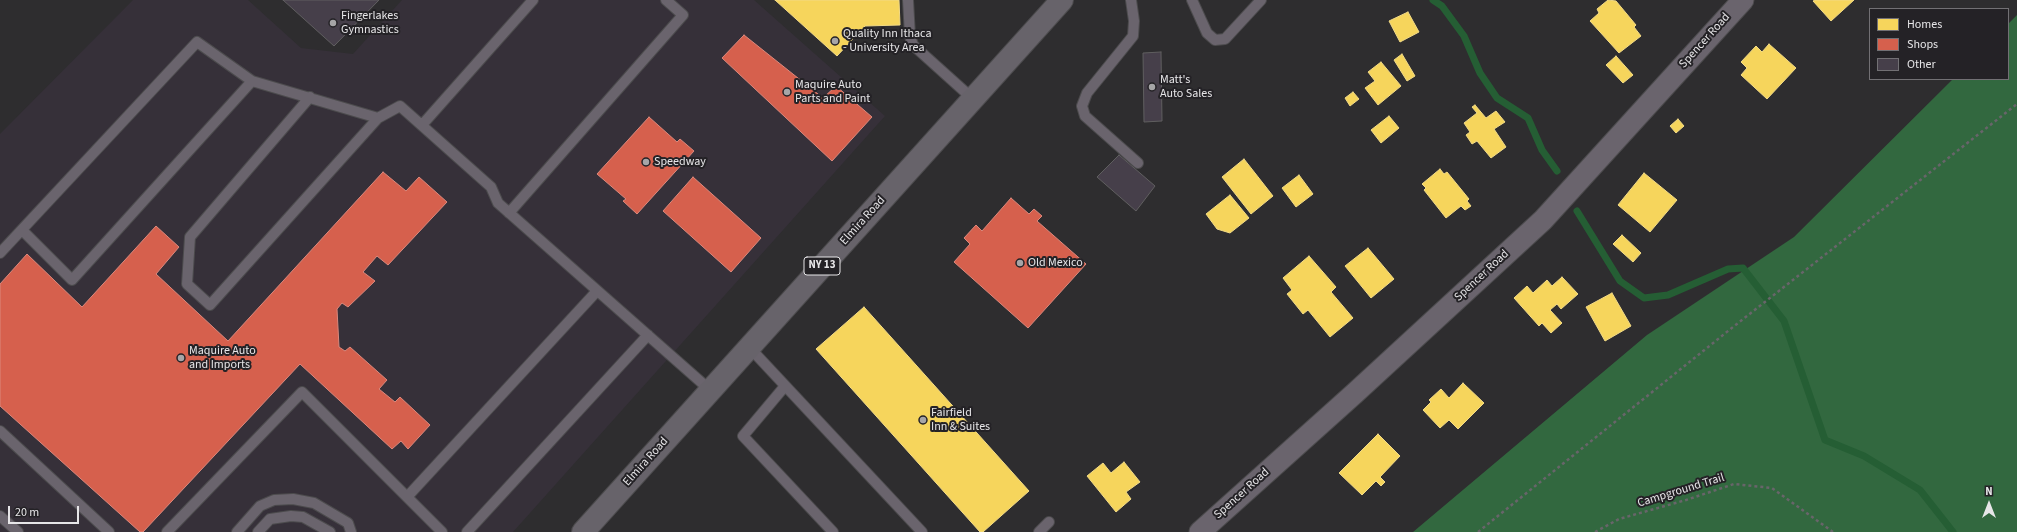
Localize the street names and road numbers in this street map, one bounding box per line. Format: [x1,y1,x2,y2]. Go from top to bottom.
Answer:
street label: Spencer Road [1677,11,1733,71]
street label: Elmira Road [837,194,889,248]
street label: Spencer Road [1452,247,1512,305]
road number: NY 13 [804,257,840,275]
street label: Elmira Road [620,435,672,489]
street label: Spencer Road [1212,466,1272,522]
street label: Campground Trail [1636,471,1726,511]

